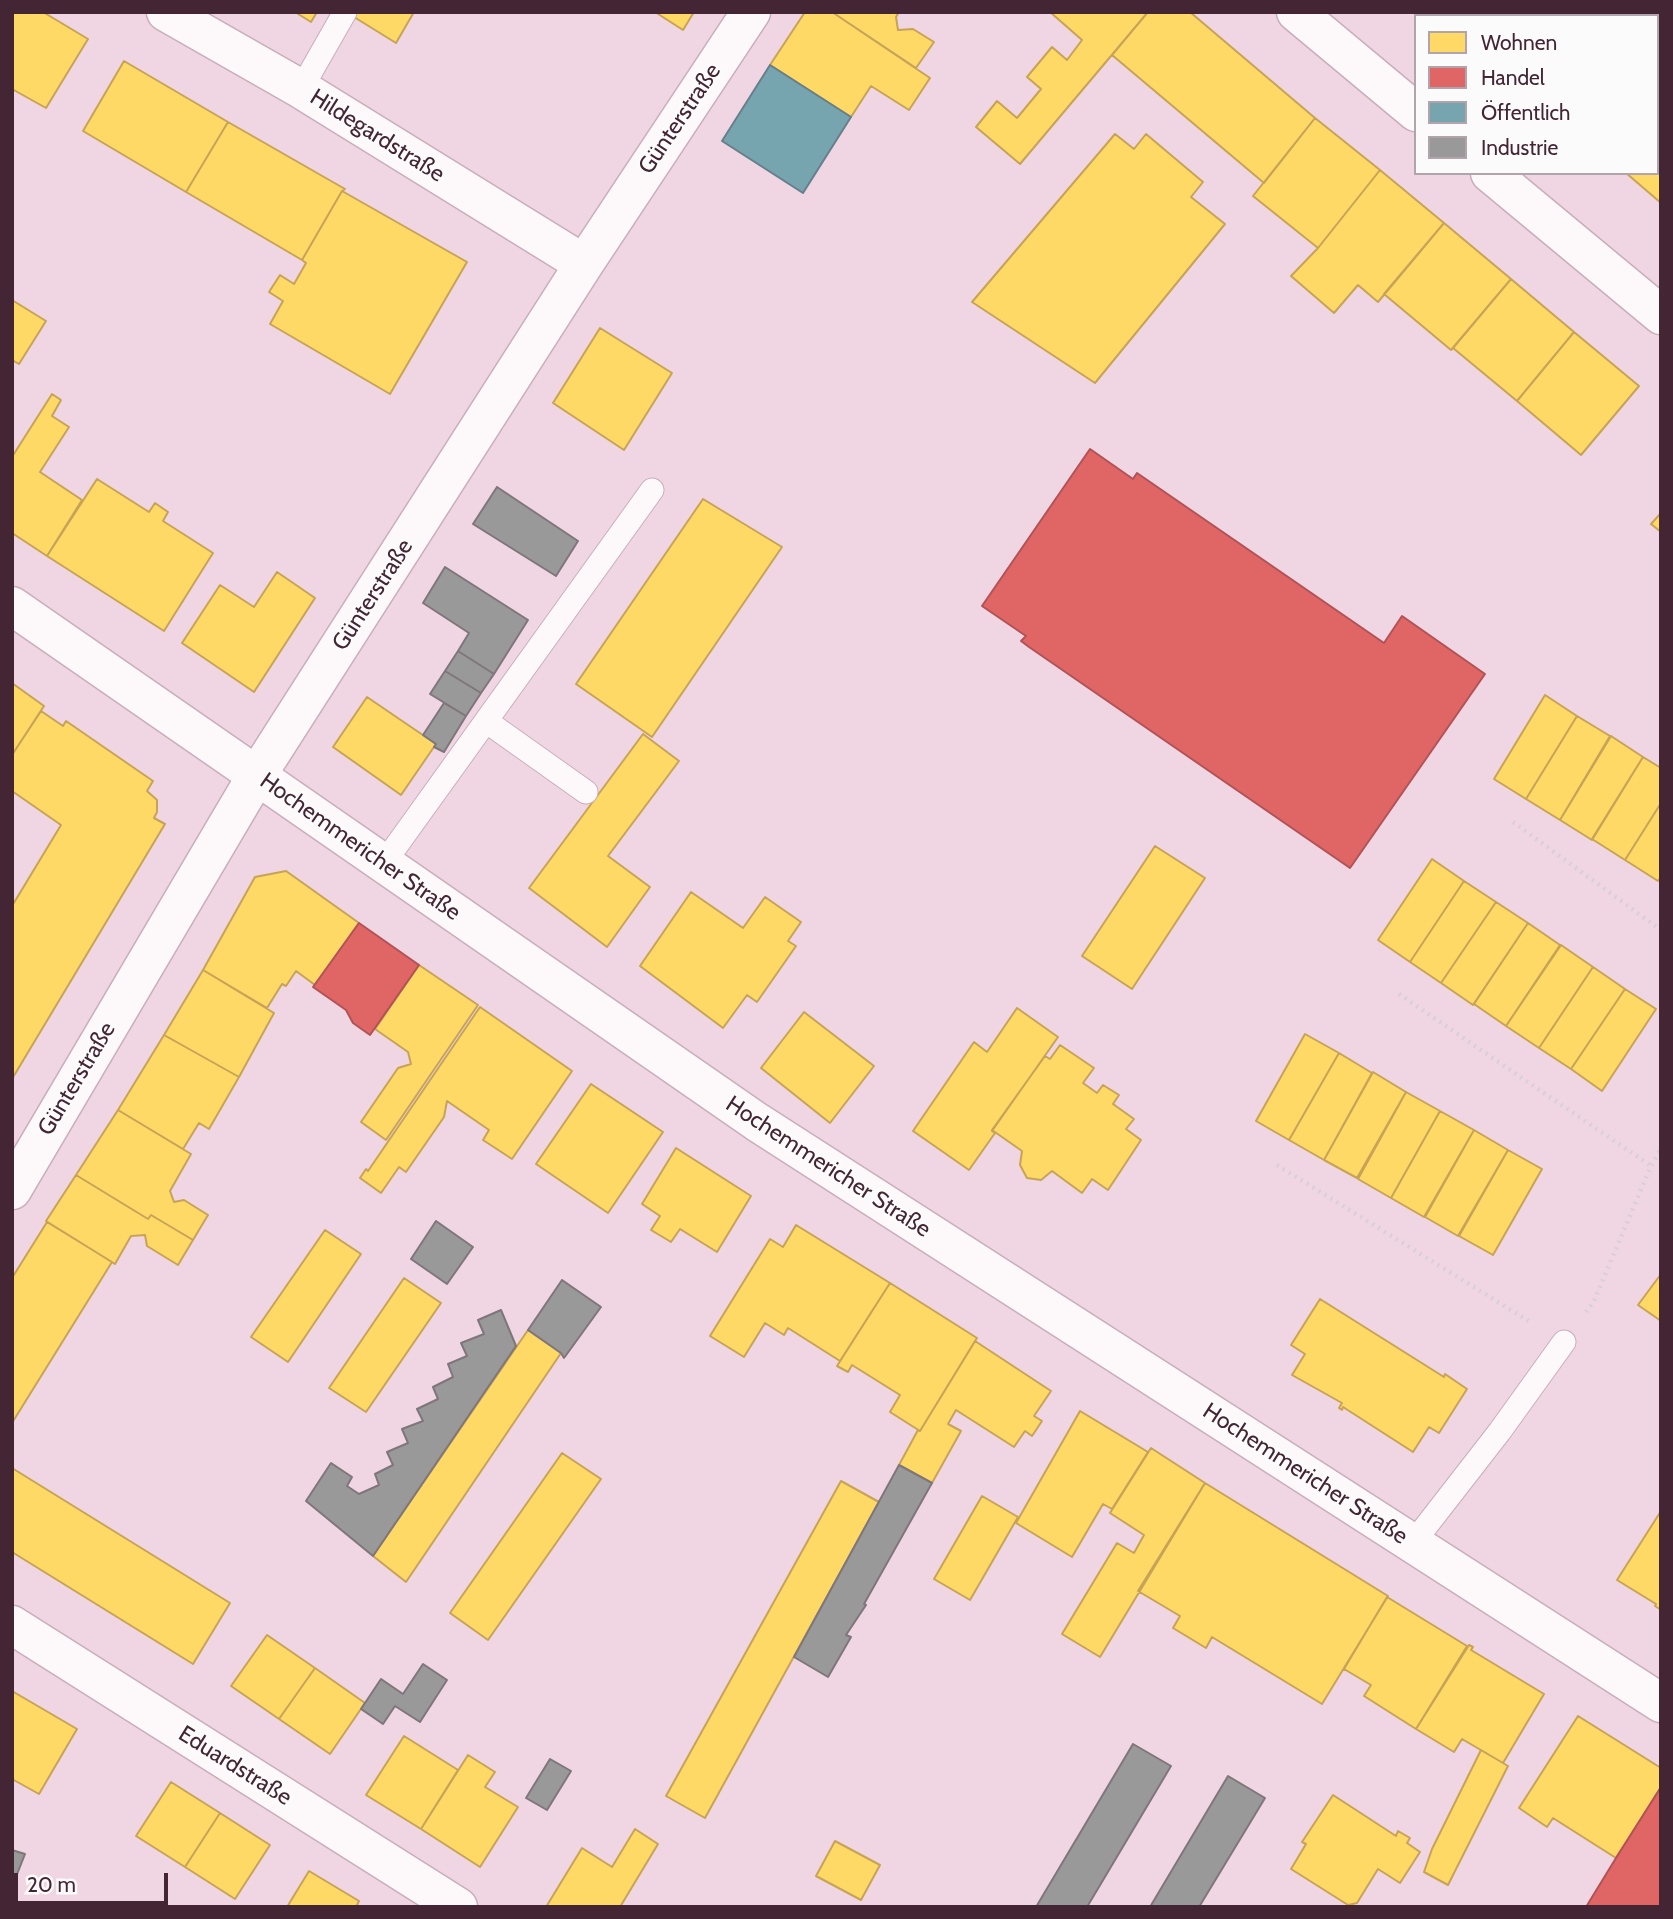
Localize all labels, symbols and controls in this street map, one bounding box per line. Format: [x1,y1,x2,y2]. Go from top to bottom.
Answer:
legend [1414,14,1659,175]
text: Wohnen [1481,30,1557,55]
street label: Günterstraße [633,59,727,179]
text: Handel [1481,65,1545,90]
street label: Hildegardstraße [305,84,449,188]
text: Öffentlich [1481,100,1570,125]
text: Industrie [1481,135,1558,160]
street label: Günterstraße [327,534,419,656]
street label: Hochemmericher Straße [254,767,466,927]
street label: Günterstraße [32,1017,122,1141]
street label: Hochemmericher Straße [720,1090,936,1244]
street label: Hochemmericher Straße [1197,1397,1413,1551]
street label: Eduardstraße [173,1720,297,1812]
scale bar [18,1860,172,1904]
text: 20 m [27,1872,76,1897]

